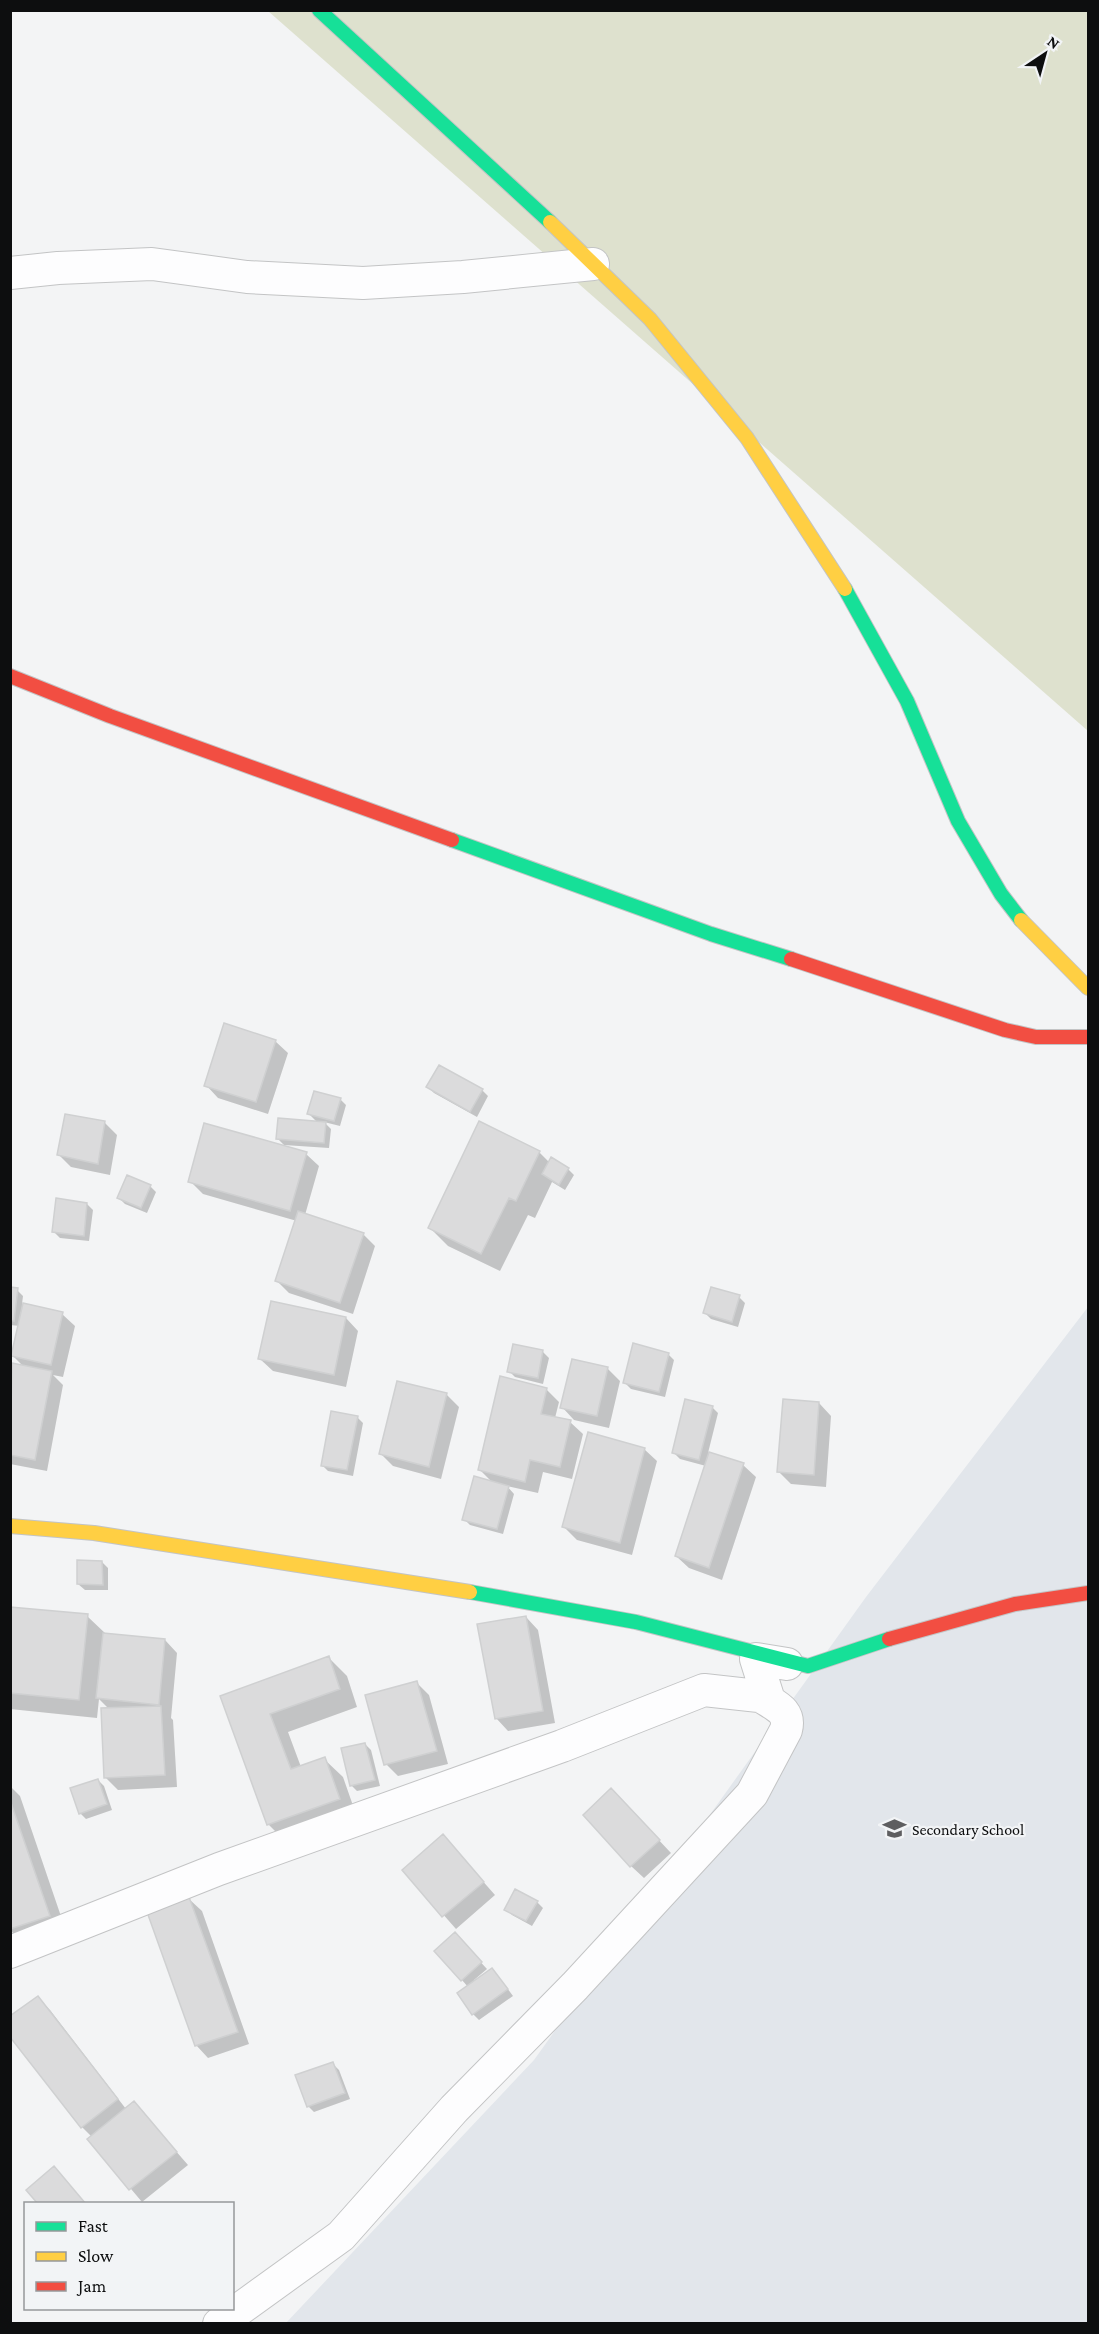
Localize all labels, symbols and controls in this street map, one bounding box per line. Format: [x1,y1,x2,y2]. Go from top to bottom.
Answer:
north arrow [1015,24,1075,84]
text: N [1044,32,1063,52]
school or university icon: Secondary School [881,1816,907,1842]
place label: Secondary School [912,1821,1024,1839]
legend [24,2202,234,2310]
text: Fast [78,2216,109,2236]
text: Slow [78,2246,114,2266]
text: Jam [76,2276,107,2296]

